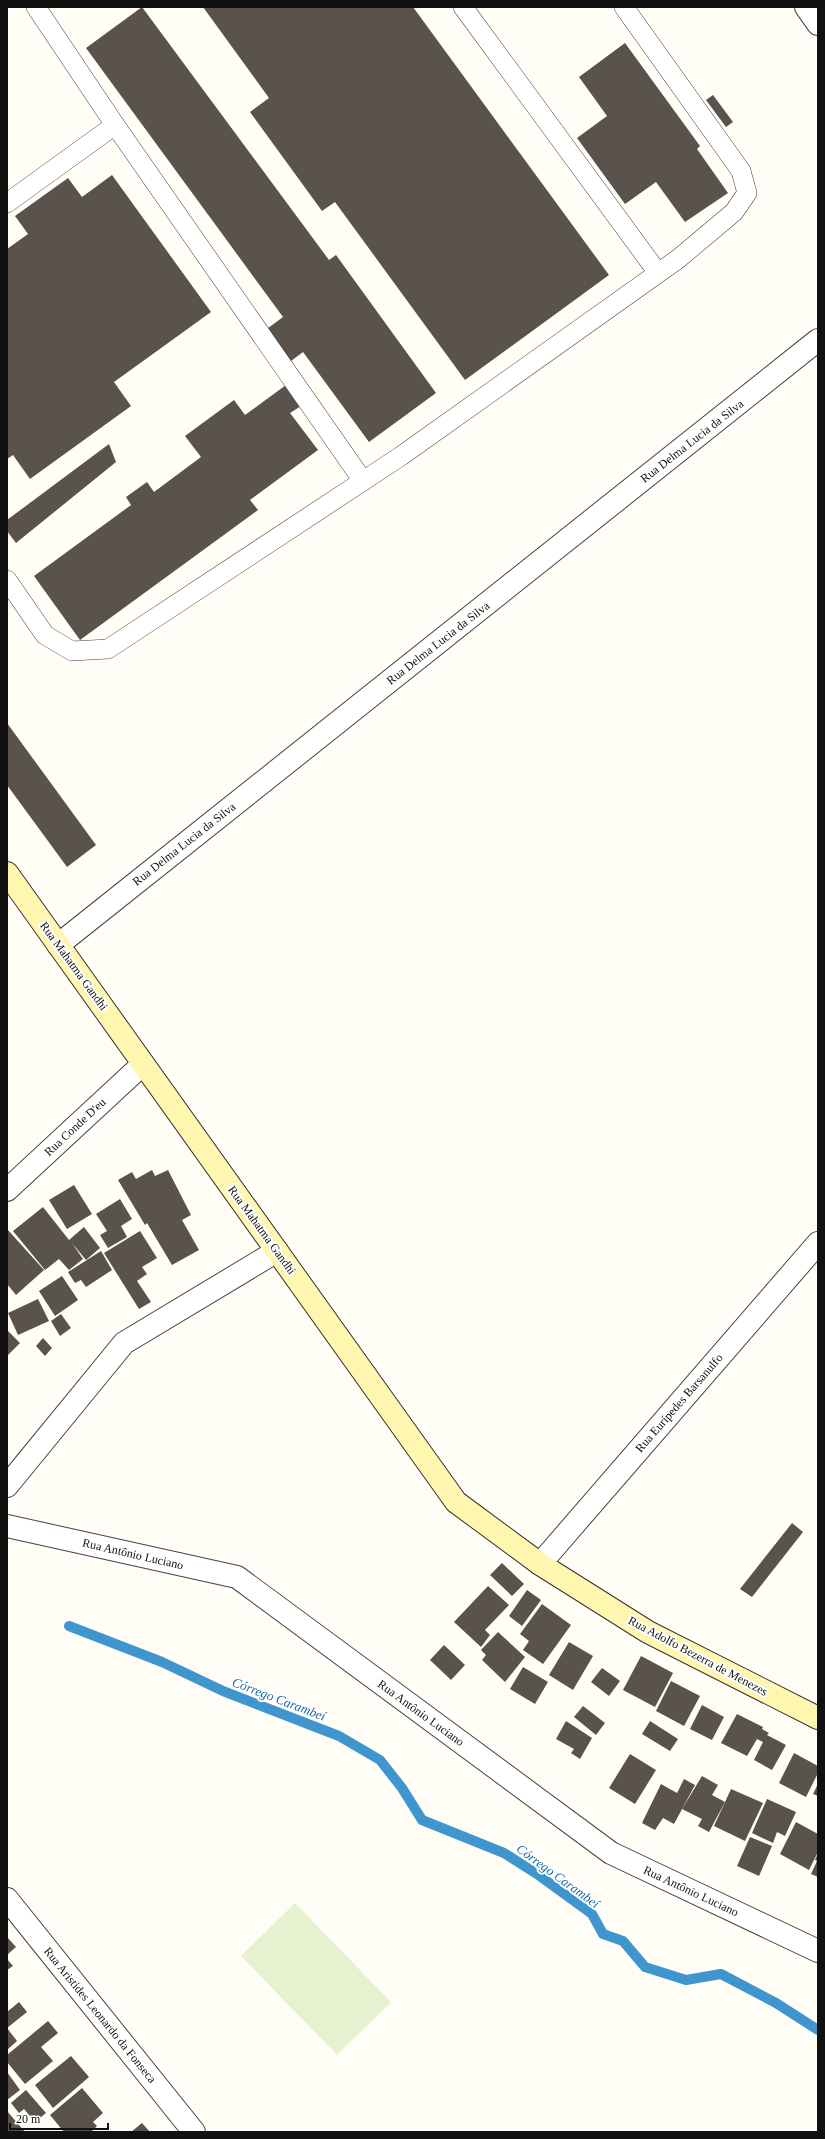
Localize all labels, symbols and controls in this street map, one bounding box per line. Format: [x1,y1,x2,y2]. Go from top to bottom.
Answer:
street label: Rua Delma Lucia da Silva [638,396,747,485]
street label: Rua Delma Lucia da Silva [384,598,493,687]
street label: Rua Delma Lucia da Silva [130,799,239,888]
street label: Rua Mahatma Gandhi [37,919,111,1014]
street label: Rua Conde D'eu [41,1095,109,1159]
street label: Rua Mahatma Gandhi [225,1183,299,1278]
street label: Rua Eurípedes Barsanulfo [632,1351,726,1455]
street label: Rua Antônio Luciano [81,1536,185,1572]
street label: Rua Adolfo Bezerra de Menezes [626,1613,770,1699]
water label: Córrego Carambeí [230,1674,329,1724]
street label: Rua Antônio Luciano [375,1677,467,1749]
water label: Córrego Carambeí [514,1841,604,1912]
street label: Rua Antônio Luciano [641,1863,741,1919]
street label: Rua Aristides Leonardo da Fonseca [41,1944,160,2086]
scale bar [10,2105,108,2131]
text: 20 m [16,2112,41,2126]

